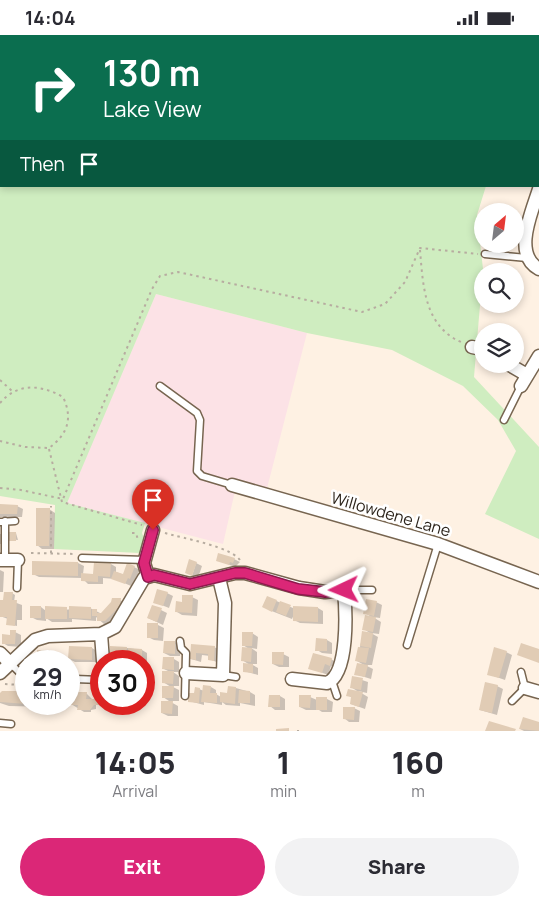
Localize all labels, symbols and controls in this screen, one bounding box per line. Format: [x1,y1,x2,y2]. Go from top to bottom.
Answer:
text: 14:04 [25,5,75,31]
text: 130 m [103,49,200,97]
icon: right [20,55,85,120]
text: Lake View [103,94,202,124]
icon: arrive [75,150,103,178]
text: Then [20,151,65,177]
north arrow [474,203,524,253]
map controls [474,203,524,373]
button: search [474,263,524,313]
button: layers [474,323,524,373]
pin [132,479,174,530]
icon: arrive [139,486,167,514]
street label: Willowdene Lane [329,486,453,542]
position arrow [317,563,369,615]
speed limit sign: 30 [90,650,155,715]
text: 29 [32,659,63,694]
text: km/h [34,686,61,703]
text: 14:05 [95,742,175,783]
text: 1 [277,742,290,783]
text: 160 [392,742,444,783]
text: Arrival [112,780,158,802]
text: min [270,780,297,802]
text: m [411,780,425,802]
button: Exit [20,838,265,896]
button: Share [275,838,519,896]

